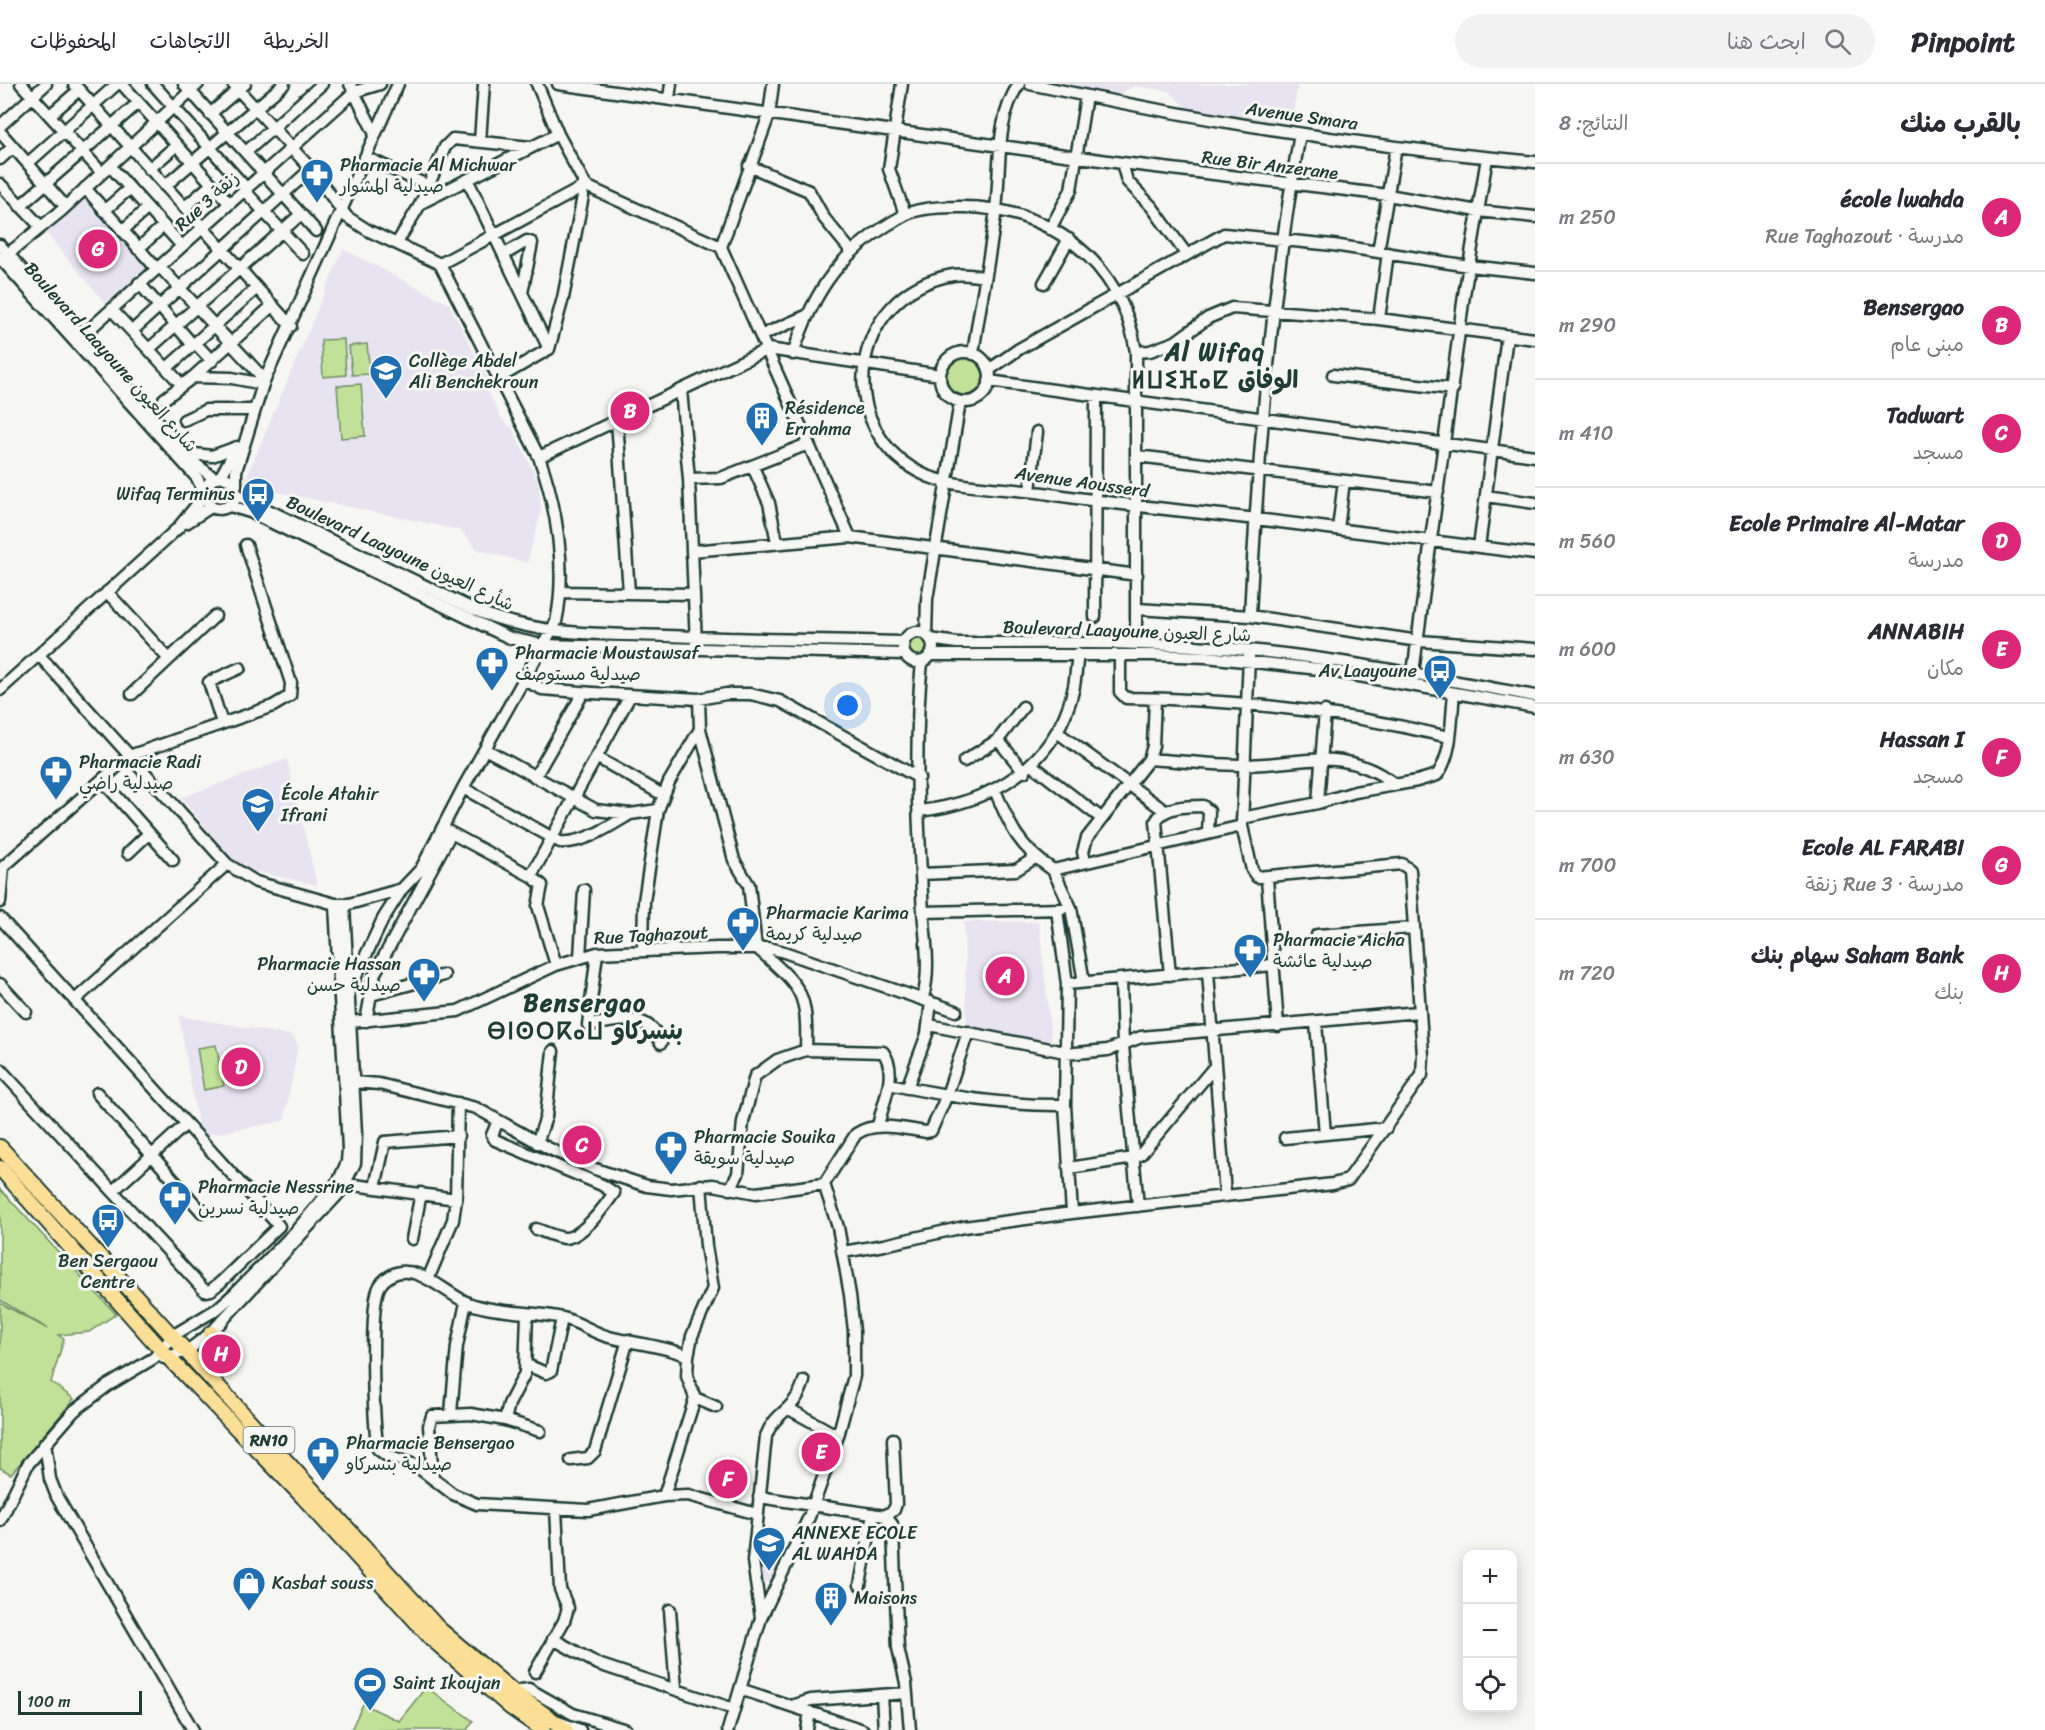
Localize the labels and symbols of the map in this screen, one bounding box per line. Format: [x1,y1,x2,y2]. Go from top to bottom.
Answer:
street label: Avenue Smara [1243,92,1361,140]
street label: Rue Bir Anzerane [1200,141,1340,189]
place label: Pharmacie Al Michwar صيدلية المشوار [338,149,518,202]
pharmacy icon: Pharmacie Al Michwar صيدلية المشوار [299,157,335,204]
street label: Rue 3 زنقة [167,163,247,239]
pin: G [78,226,118,272]
street label: Boulevard Laayoune شارع العيون [16,254,206,460]
district label: Al Wifaq ⵍⵡⵉⴼⴰⵇ الوفاق [1131,331,1299,401]
place label: Collège Abdel Ali Benchekroun [408,345,539,398]
school or university icon: Collège Abdel Ali Benchekroun [368,353,404,400]
pin: B [610,388,650,434]
place label: Résidence Errahma [785,392,865,445]
building icon: Résidence Errahma [744,400,780,447]
street label: Avenue Aousserd [1012,457,1152,507]
bus stop icon: Wifaq Terminus [240,476,276,523]
place label: Wifaq Terminus [116,478,236,510]
street label: Boulevard Laayoune شأرع العيون [281,486,519,620]
street label: Boulevard Laayoune شارع العيون [1002,611,1252,651]
place label: Pharmacie Moustawsaf صيدلية مستوصف [515,637,701,690]
pharmacy icon: Pharmacie Moustawsaf صيدلية مستوصف [474,645,510,692]
bus stop icon: Av Laayoune [1422,653,1458,700]
place label: Av Laayoune [1318,655,1417,687]
your location [833,691,862,720]
place label: Pharmacie Radi صيدلية راضي [79,746,202,799]
pharmacy icon: Pharmacie Radi صيدلية راضي [38,754,74,801]
place label: École Atahir Ifrani [280,778,380,831]
school or university icon: École Atahir Ifrani [240,786,276,833]
place label: Pharmacie Karima صيدلية كريمة [766,897,909,950]
pharmacy icon: Pharmacie Karima صيدلية كريمة [725,905,761,952]
street label: Rue Taghazout [593,916,709,954]
place label: Pharmacie Aicha صيدلية عائشة [1273,924,1405,977]
pharmacy icon: Pharmacie Aicha صيدلية عائشة [1232,932,1268,979]
place label: Pharmacie Hassan صيدلية حسن [257,948,401,1001]
pin: A [986,954,1024,998]
pharmacy icon: Pharmacie Hassan صيدلية حسن [406,956,442,1003]
district label: Bensergao ⴱⵏⵙⵔⴽⴰⵡ بنسركاو [487,982,683,1052]
pin: D [222,1044,260,1090]
place label: Pharmacie Souika صيدلية سويقة [694,1121,836,1174]
pin: C [562,1122,602,1168]
pharmacy icon: Pharmacie Souika صيدلية سويقة [653,1129,689,1176]
place label: Pharmacie Nessrine صيدلية نسرين [198,1171,354,1224]
pharmacy icon: Pharmacie Nessrine صيدلية نسرين [157,1179,193,1226]
bus stop icon: Ben Sergaou Centre [90,1202,126,1249]
place label: Ben Sergaou Centre [58,1245,158,1298]
pin: H [202,1332,240,1376]
road number: RN10 [244,1427,294,1453]
place label: Pharmacie Bensergao صيدلية بنسركاو [344,1427,515,1480]
pin: E [802,1430,840,1474]
pharmacy icon: Pharmacie Bensergao صيدلية بنسركاو [305,1435,341,1482]
pin: F [708,1456,748,1502]
place label: ANNEXE ECOLE AL WAHDA [791,1517,918,1570]
school or university icon: ANNEXE ECOLE AL WAHDA [751,1525,787,1572]
shop icon: Kasbat souss [231,1565,267,1612]
place label: Kasbat souss [272,1567,374,1599]
building icon: Maisons [813,1580,849,1627]
place label: Maisons [854,1582,918,1614]
sports icon: Saint Ikoujan [352,1665,388,1712]
place label: Saint Ikoujan [393,1667,501,1699]
scale bar [18,1688,142,1716]

